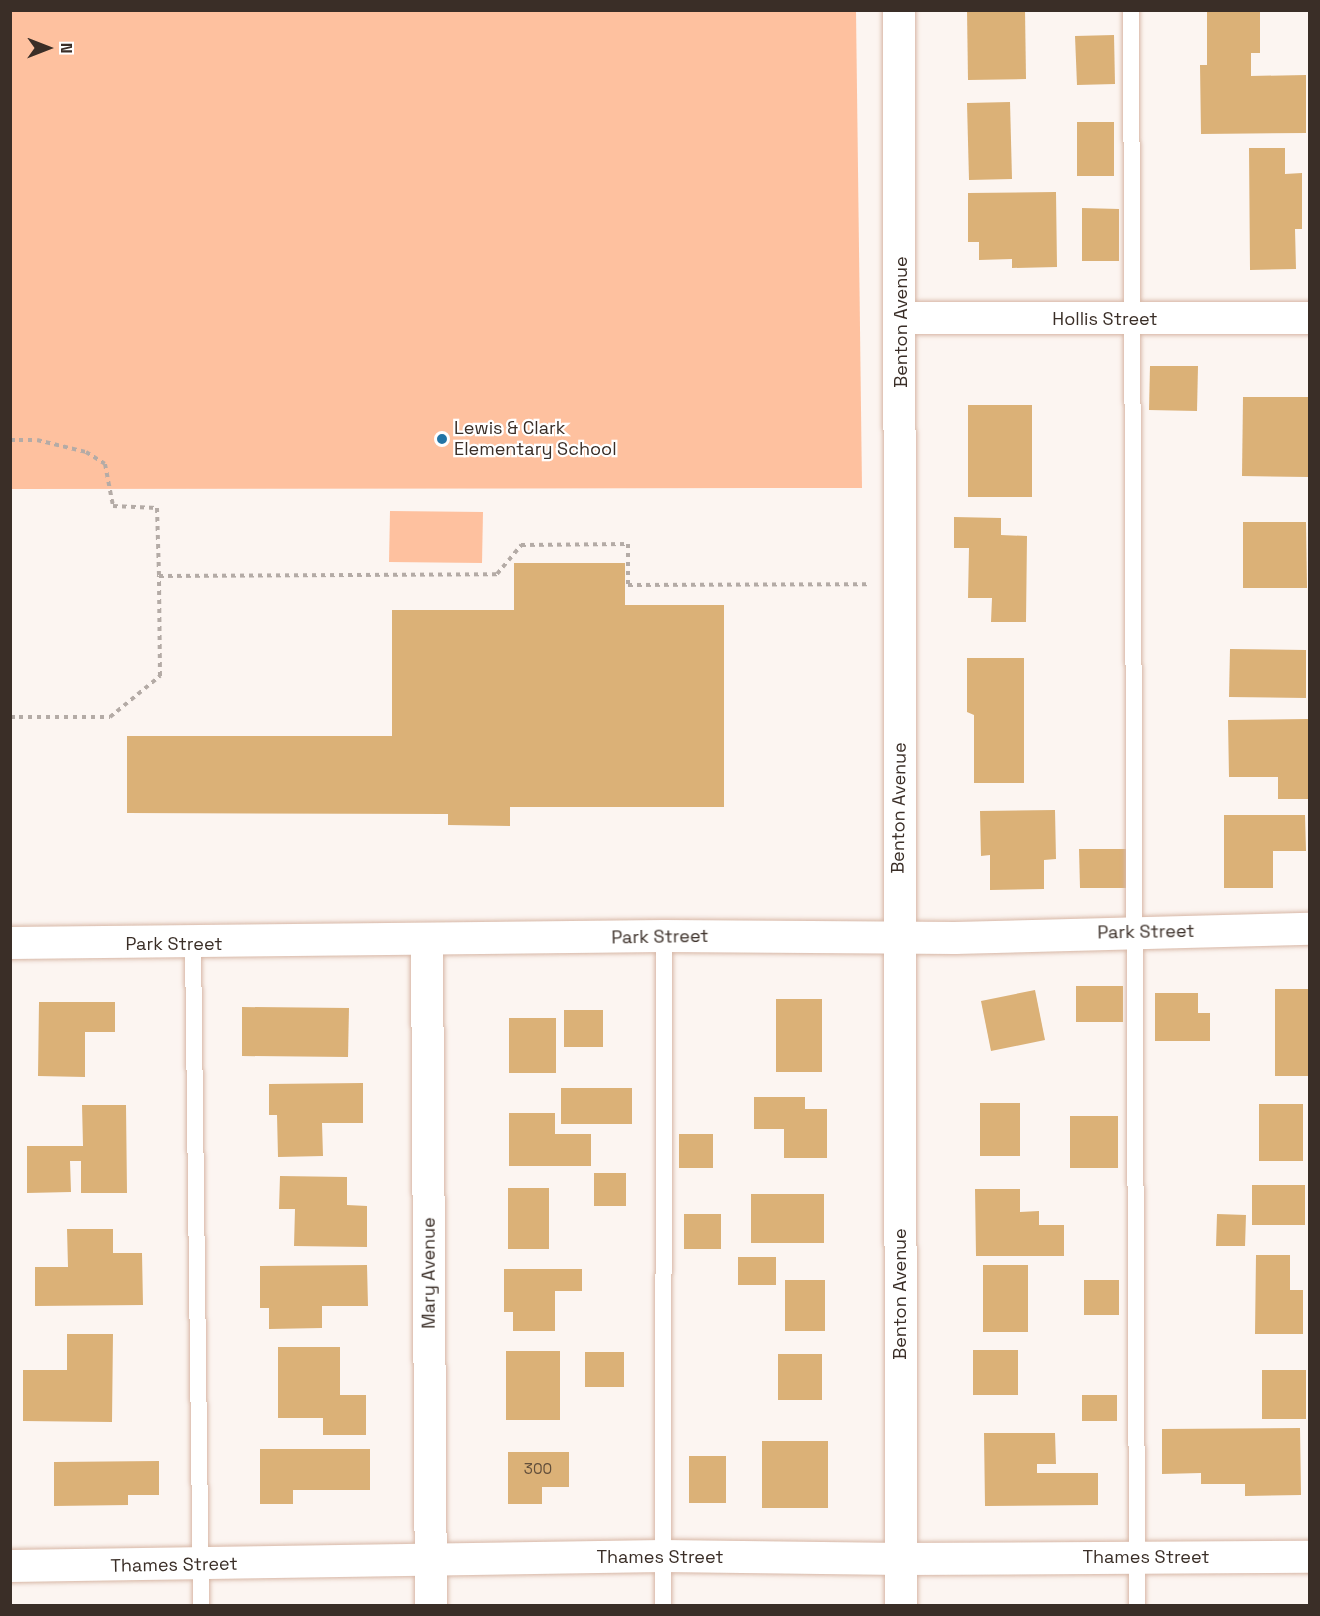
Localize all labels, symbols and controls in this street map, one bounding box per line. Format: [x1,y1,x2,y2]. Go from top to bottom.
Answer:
north arrow [18,18,78,78]
text: N [56,43,77,53]
street label: Benton Avenue [890,256,912,388]
street label: Hollis Street [1052,308,1158,330]
place label: Lewis & Clark Elementary School [454,418,617,460]
marker: Lewis & Clark Elementary School [435,432,449,446]
street label: Benton Avenue [887,742,911,874]
street label: Park Street [1097,920,1195,944]
street label: Park Street [611,925,709,949]
street label: Park Street [125,933,223,955]
street label: Mary Avenue [418,1217,440,1329]
street label: Benton Avenue [889,1228,911,1360]
house number: 300 [524,1460,552,1478]
street label: Thames Street [596,1546,724,1568]
street label: Thames Street [1082,1546,1210,1568]
street label: Thames Street [110,1553,238,1577]

